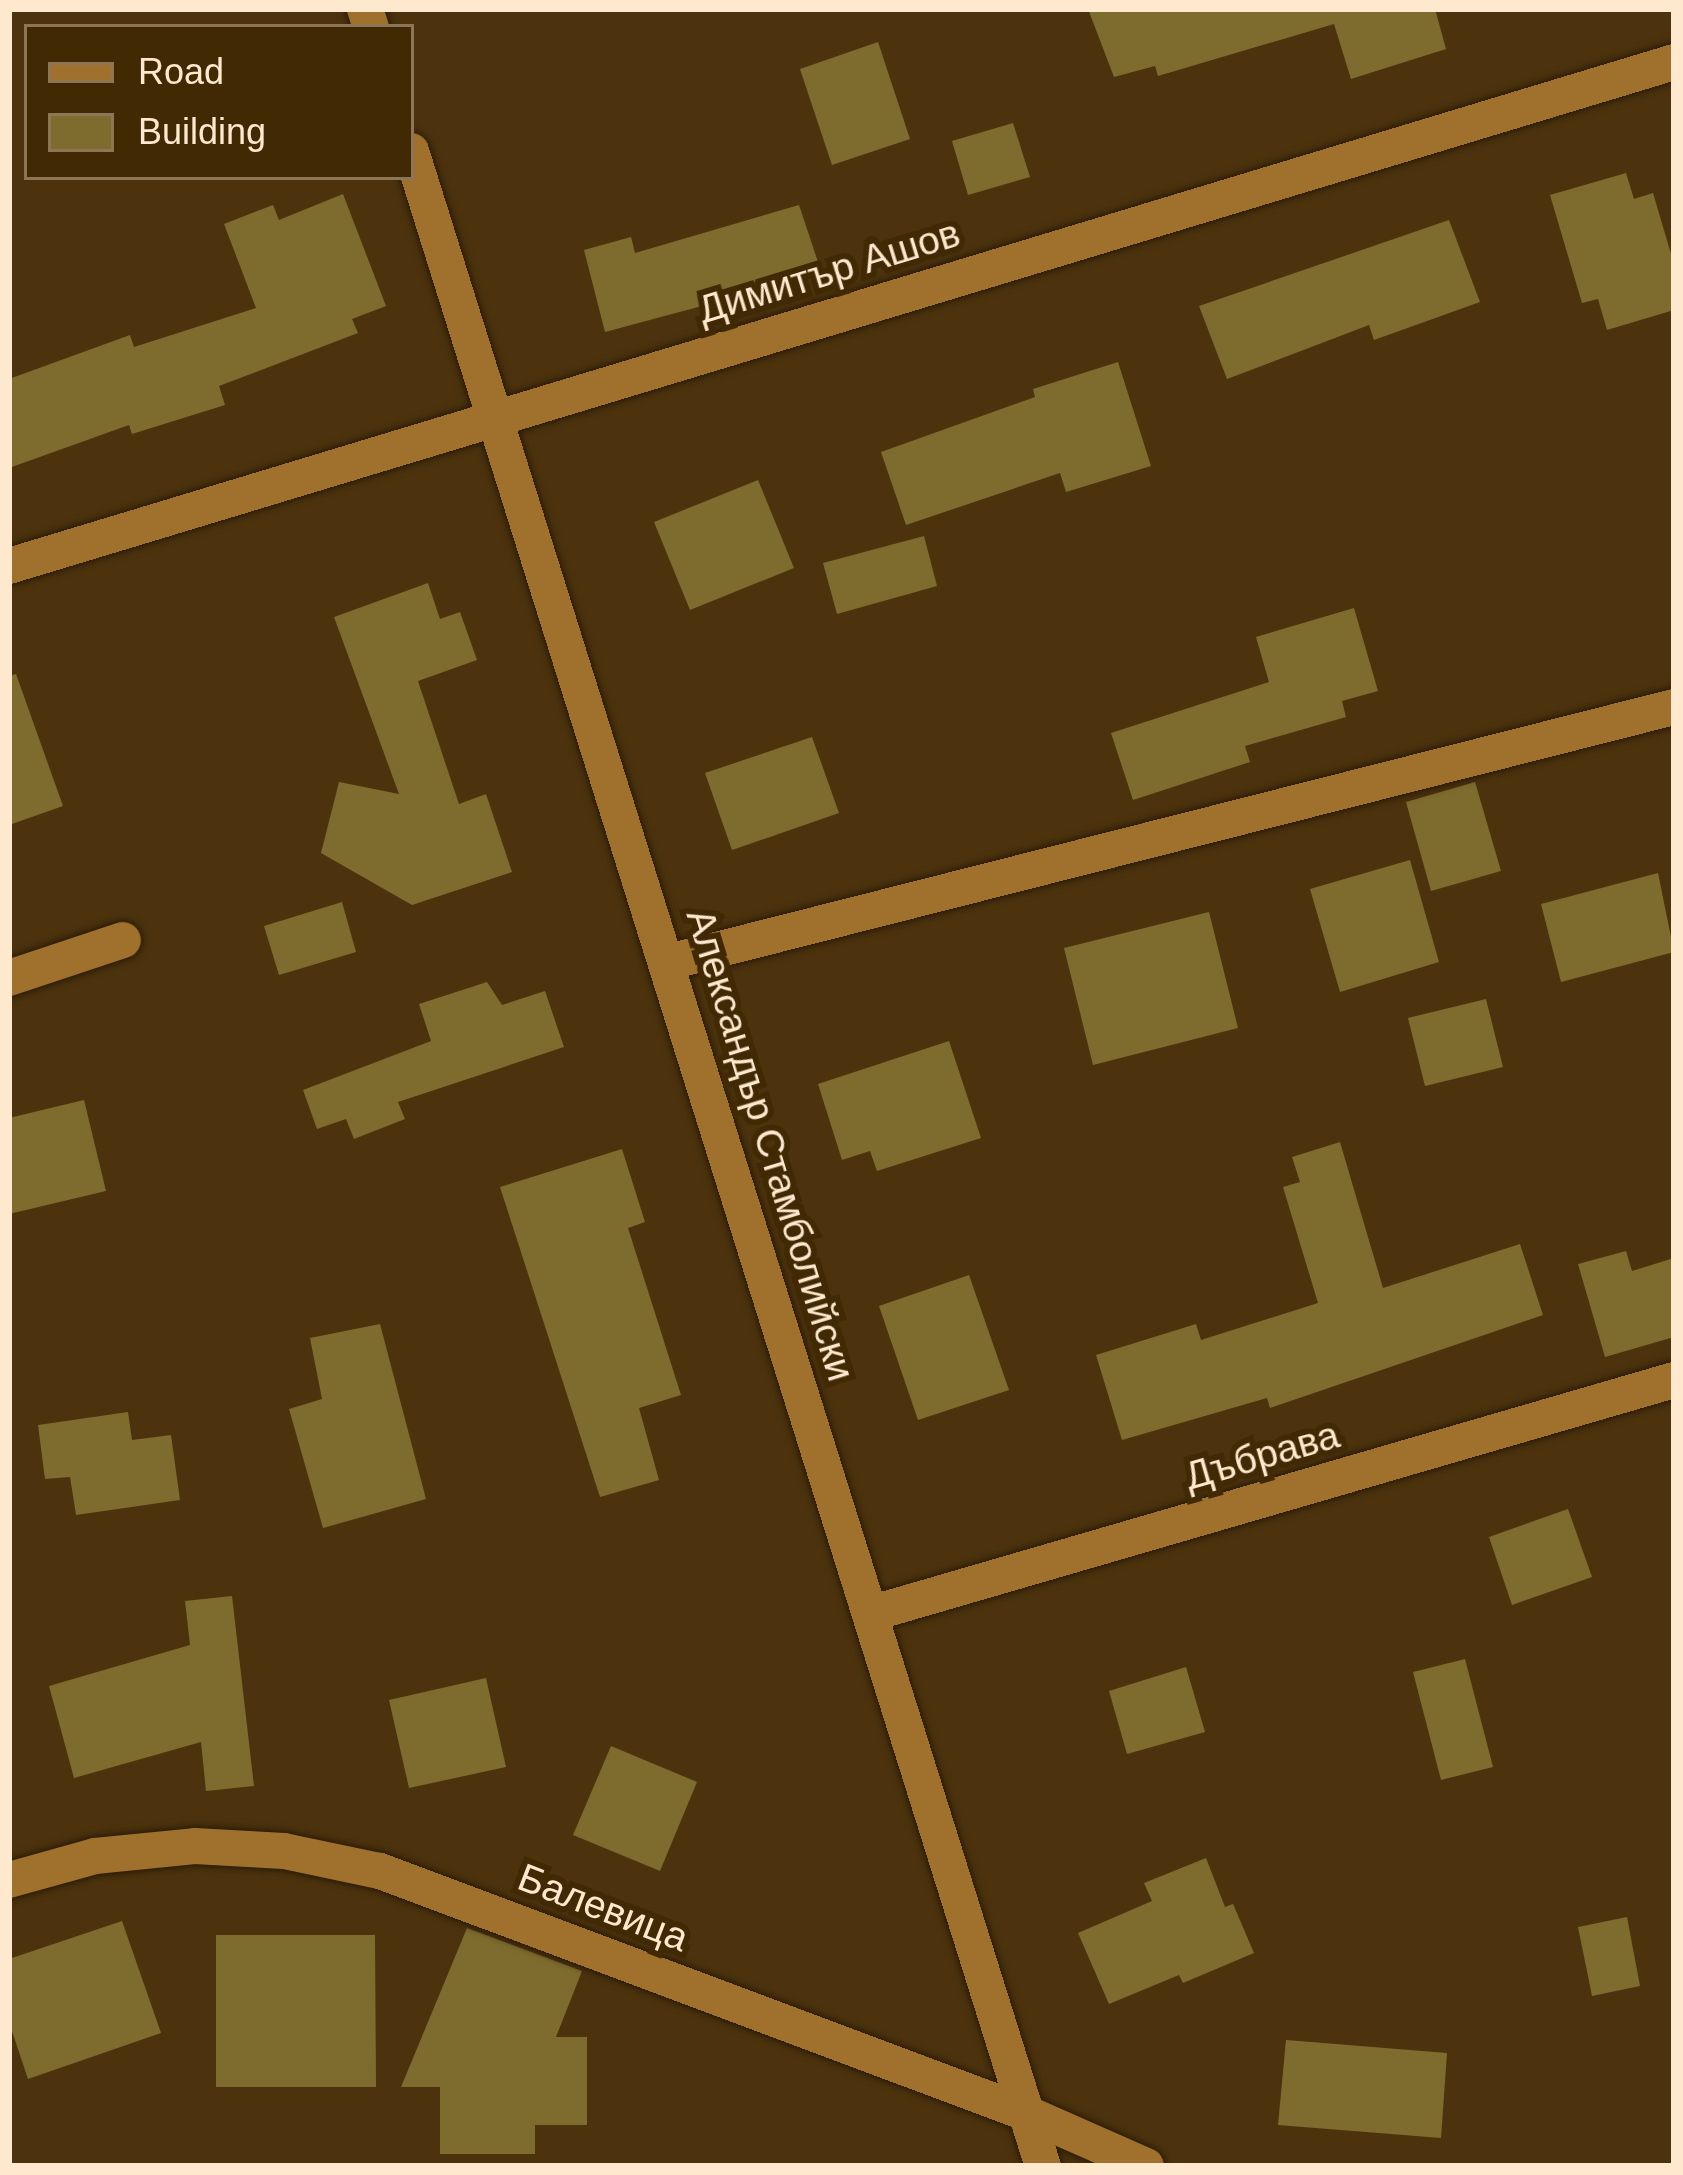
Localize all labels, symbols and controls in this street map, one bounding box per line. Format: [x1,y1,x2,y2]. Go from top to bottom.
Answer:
legend [24,24,414,180]
text: Road [138,51,224,92]
text: Building [138,111,266,152]
street label: Димитър Ашов [692,210,966,334]
street label: Александър Стамболийски [676,903,864,1387]
street label: Дъбрава [1179,1412,1345,1500]
street label: Балевица [511,1854,695,1962]

